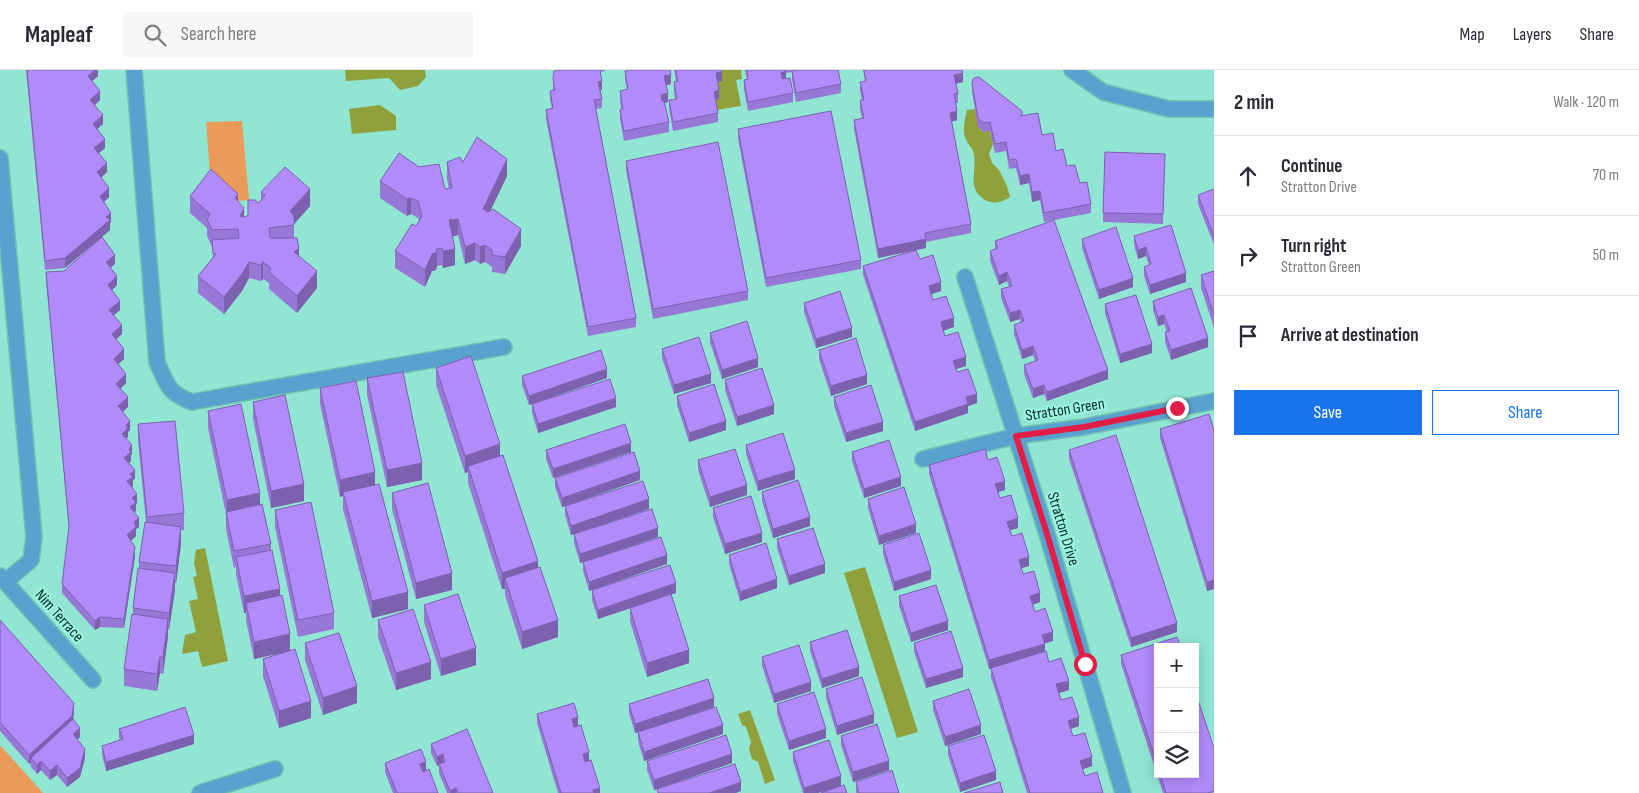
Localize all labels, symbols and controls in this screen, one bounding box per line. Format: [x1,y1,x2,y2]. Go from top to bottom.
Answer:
search box [123,12,473,57]
text: Mapleaf [25,20,93,49]
icon: search [141,21,169,49]
text: Search here [181,23,256,46]
text: Map [1460,24,1485,45]
text: Layers [1513,24,1552,45]
text: Share [1580,24,1614,45]
text: 2 min [1234,90,1274,115]
text: Walk · 120 m [1553,93,1619,112]
text: Continue [1281,155,1342,178]
icon: ahead [1234,162,1262,190]
text: 70 m [1593,166,1619,185]
text: Stratton Drive [1281,178,1357,197]
text: Turn right [1281,235,1346,258]
icon: right [1234,242,1262,270]
text: 50 m [1593,246,1619,265]
text: Stratton Green [1281,258,1361,277]
icon: arrive [1234,322,1262,350]
text: Arrive at destination [1281,324,1419,347]
button: Save [1234,390,1422,435]
button: Share [1432,390,1619,435]
street label: Stratton Green [1024,394,1106,426]
route end [1166,397,1189,420]
street label: Stratton Drive [1043,490,1083,568]
street label: Nim Terrace [31,586,87,646]
map controls [1154,643,1199,778]
button: + [1154,643,1199,688]
route start [1074,653,1097,676]
button: − [1154,688,1199,733]
button: layers [1154,733,1199,778]

